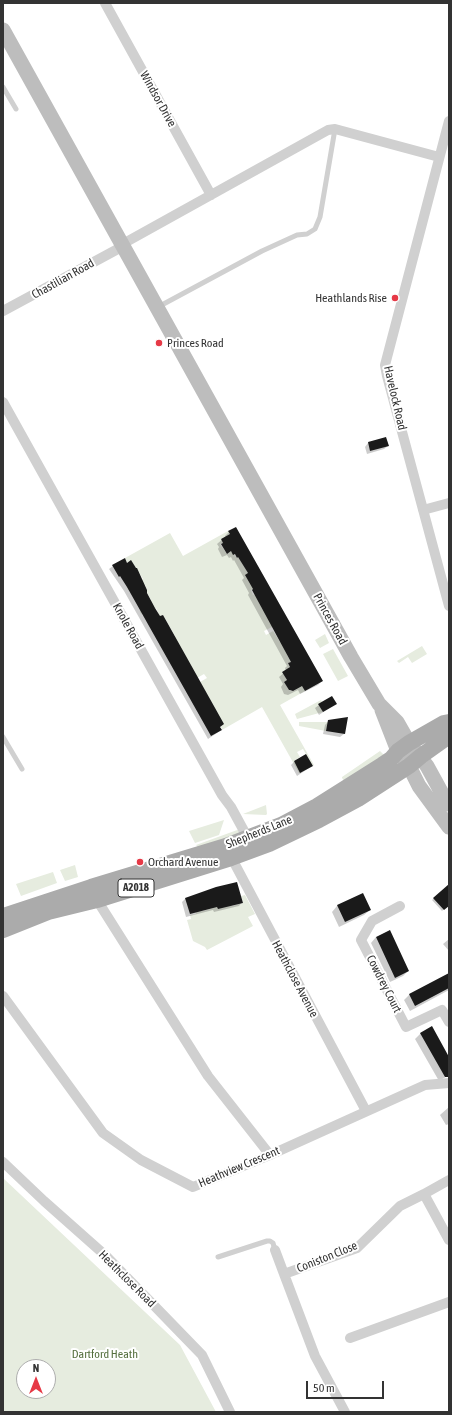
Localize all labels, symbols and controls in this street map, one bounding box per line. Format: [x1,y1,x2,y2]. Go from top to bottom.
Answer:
street label: Windsor Drive [137,69,179,129]
street label: Chastilian Road [29,256,97,302]
place label: Heathlands Rise [315,291,387,305]
marker: Heathlands Rise [390,293,400,303]
place label: Princes Road [167,336,224,350]
marker: Princes Road [154,338,164,348]
street label: Havelock Road [381,364,409,432]
street label: Princes Road [310,591,350,647]
street label: Knole Road [109,600,147,652]
street label: Shepherds Lane [224,812,294,852]
place label: Orchard Avenue [148,855,218,869]
marker: Orchard Avenue [135,857,145,867]
road number: A2018 [118,879,154,897]
street label: Heathclose Avenue [269,938,321,1020]
street label: Cowdrey Court [363,953,405,1015]
street label: Heathview Crescent [196,1143,282,1191]
street label: Coniston Close [295,1238,359,1276]
street label: Heathclose Road [96,1248,158,1310]
park label: Dartford Heath [72,1347,138,1361]
north arrow [16,1359,56,1399]
text: N [33,1362,39,1374]
scale bar [308,1373,386,1399]
text: 50 m [313,1381,335,1395]

